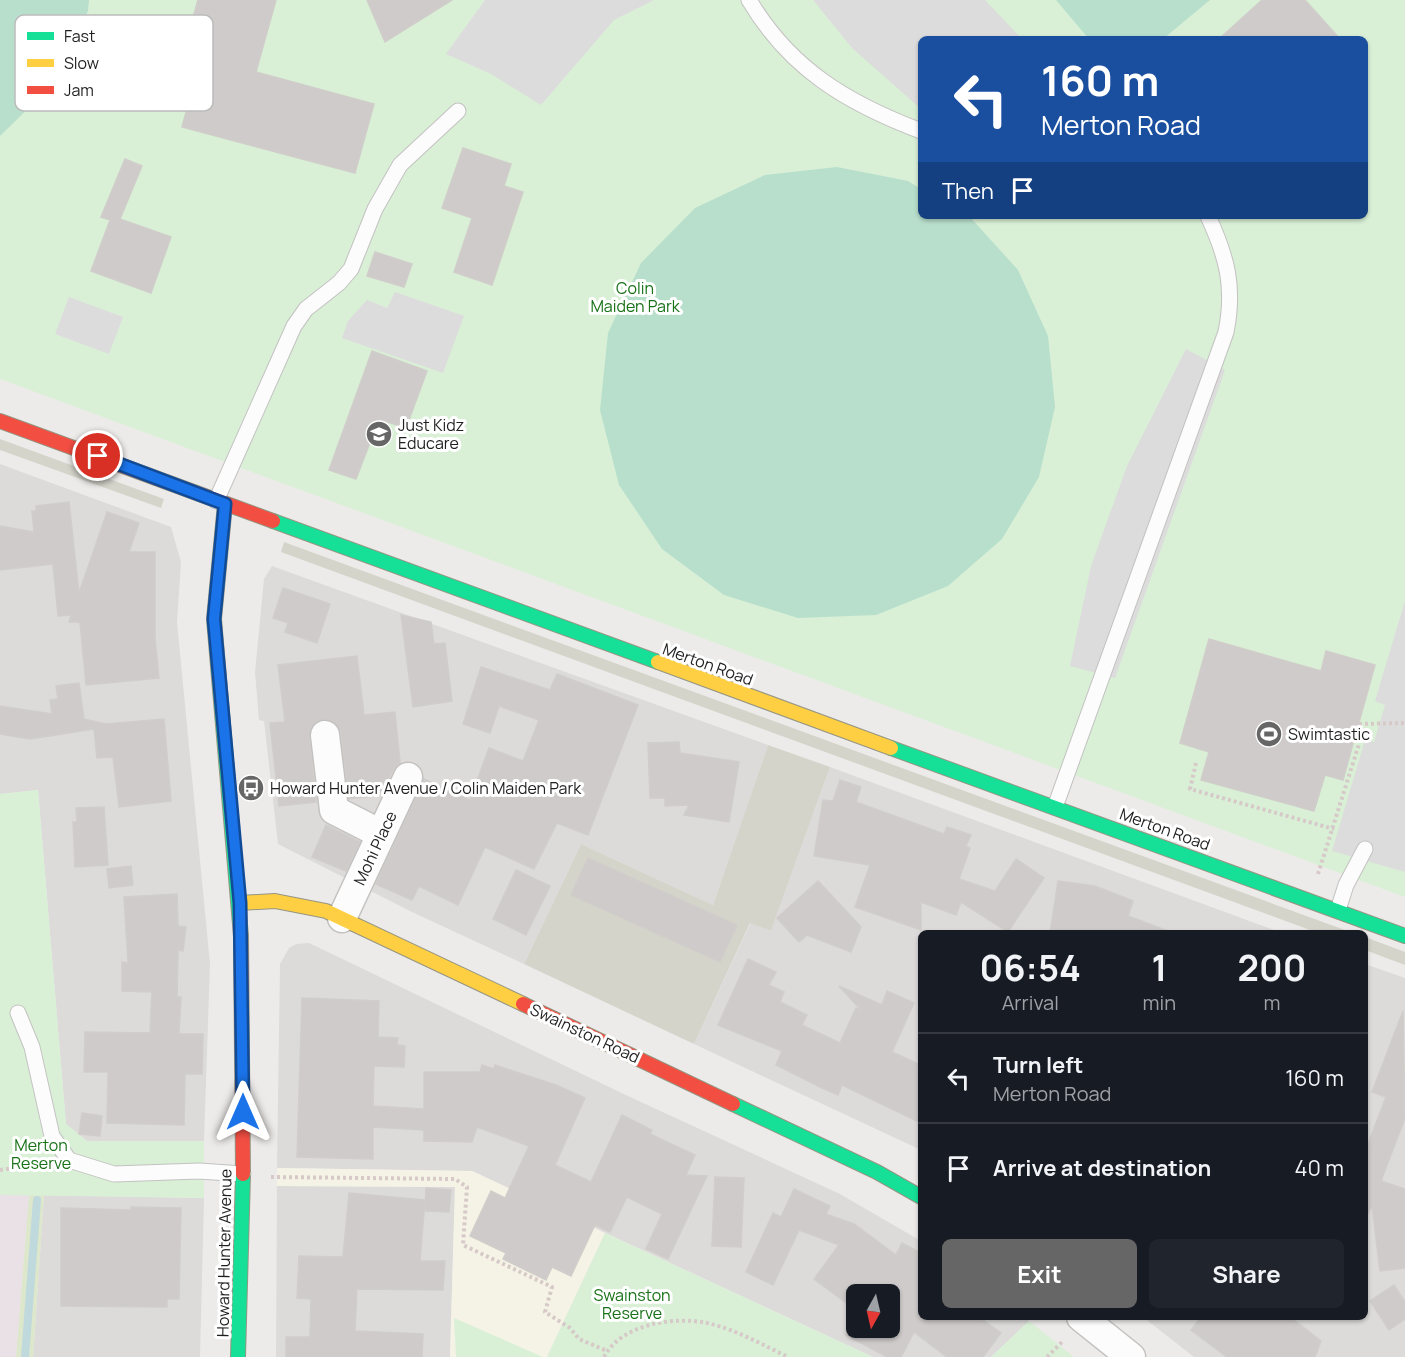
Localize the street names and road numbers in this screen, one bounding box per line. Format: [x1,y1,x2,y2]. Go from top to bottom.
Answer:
street label: Merton Road [660,637,756,691]
street label: Merton Road [1117,802,1213,856]
street label: Mohi Place [348,807,402,889]
street label: Swainston Road [527,998,643,1068]
street label: Howard Hunter Avenue [212,1169,236,1337]

